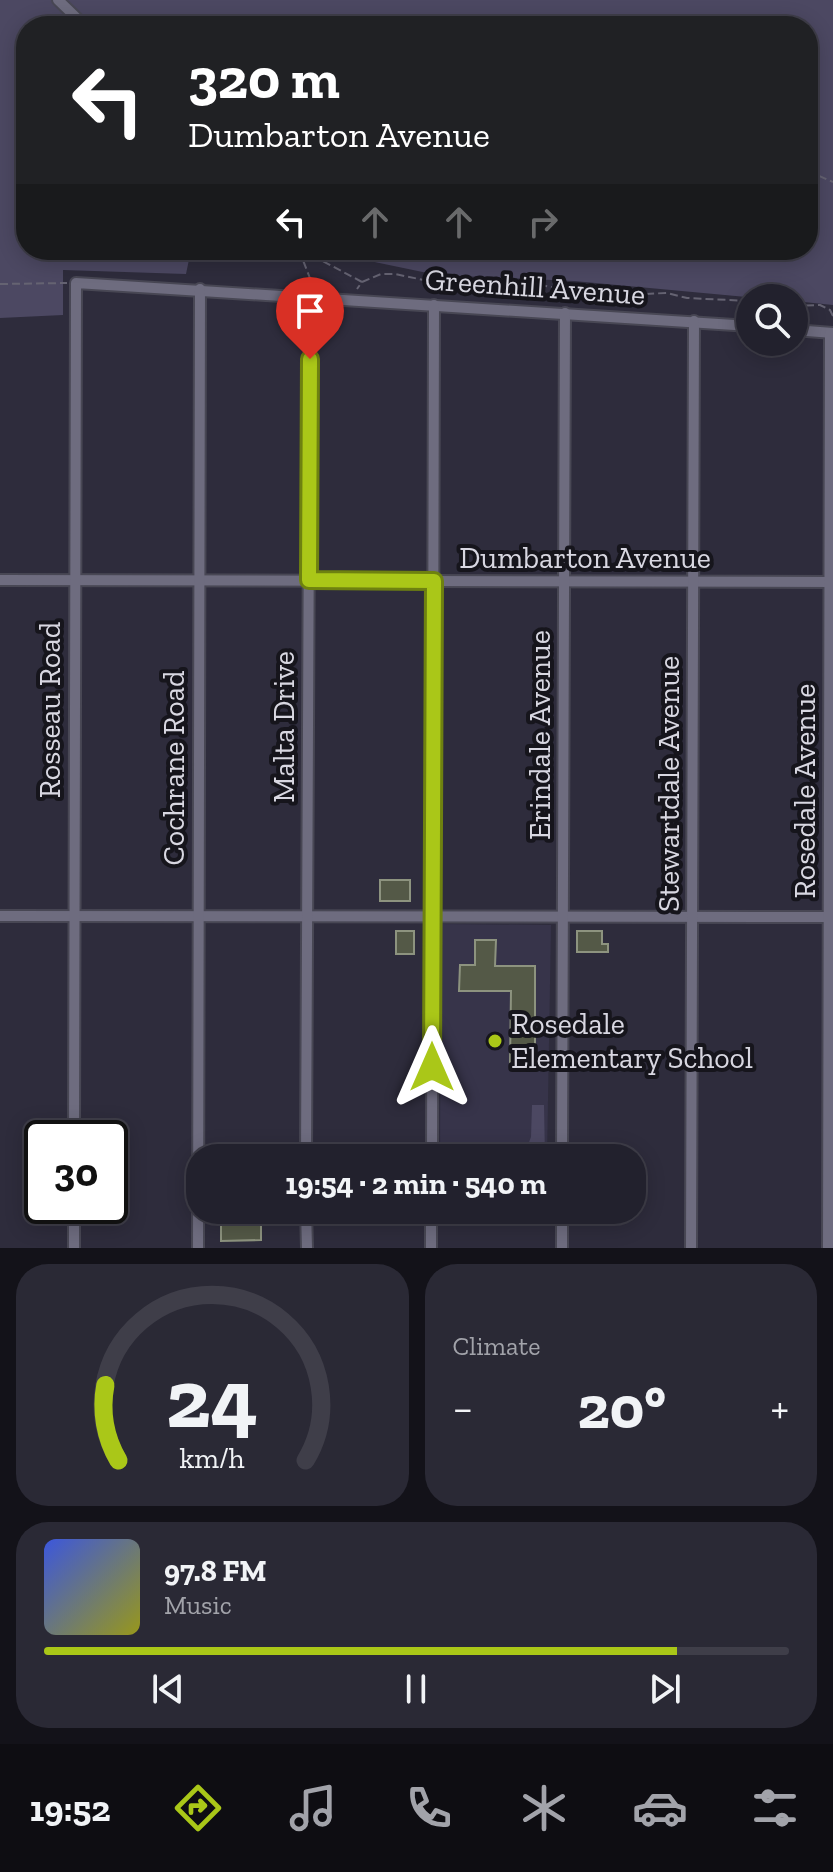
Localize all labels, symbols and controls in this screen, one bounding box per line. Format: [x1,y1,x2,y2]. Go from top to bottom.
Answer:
text: 320 m [188,45,340,112]
icon: left [56,48,160,152]
text: Dumbarton Avenue [188,113,490,156]
icon: left [269,200,313,244]
icon: ahead [353,200,397,244]
icon: ahead [437,200,481,244]
icon: right [521,200,565,244]
street label: Greenhill Avenue [424,261,646,313]
pin [276,277,344,359]
map controls [736,284,808,356]
button: search [736,284,808,356]
icon: arrive [288,289,332,333]
street label: Dumbarton Avenue [459,540,711,576]
street label: Rosseau Road [32,621,68,798]
street label: Erindale Avenue [522,630,558,840]
street label: Malta Drive [266,651,302,803]
street label: Stewartdale Avenue [651,656,687,912]
street label: Cochrane Road [156,670,192,866]
street label: Rosedale Avenue [787,684,823,898]
place label: Rosedale Elementary School [511,1006,753,1076]
position arrow [390,1025,474,1109]
marker: Rosedale Elementary School [486,1032,504,1050]
speed limit sign: 30 [24,1120,128,1224]
text: 19:54 · 2 min · 540 m [285,1166,547,1202]
text: Climate [453,1330,540,1362]
text: 24 [166,1348,258,1448]
text: 20° [578,1371,666,1443]
text: − [453,1381,473,1434]
text: + [770,1381,789,1434]
text: km/h [180,1441,245,1475]
text: 97.8 FM [164,1553,266,1589]
text: Music [164,1589,232,1621]
icon: previous [146,1667,190,1711]
icon: pause [394,1667,438,1711]
icon: next [643,1667,687,1711]
icon: directions [170,1780,226,1836]
icon: music [285,1780,341,1836]
icon: phone [401,1780,457,1836]
icon: climate [516,1780,572,1836]
icon: car [632,1780,688,1836]
icon: filters [747,1780,803,1836]
text: 19:52 [30,1787,111,1830]

